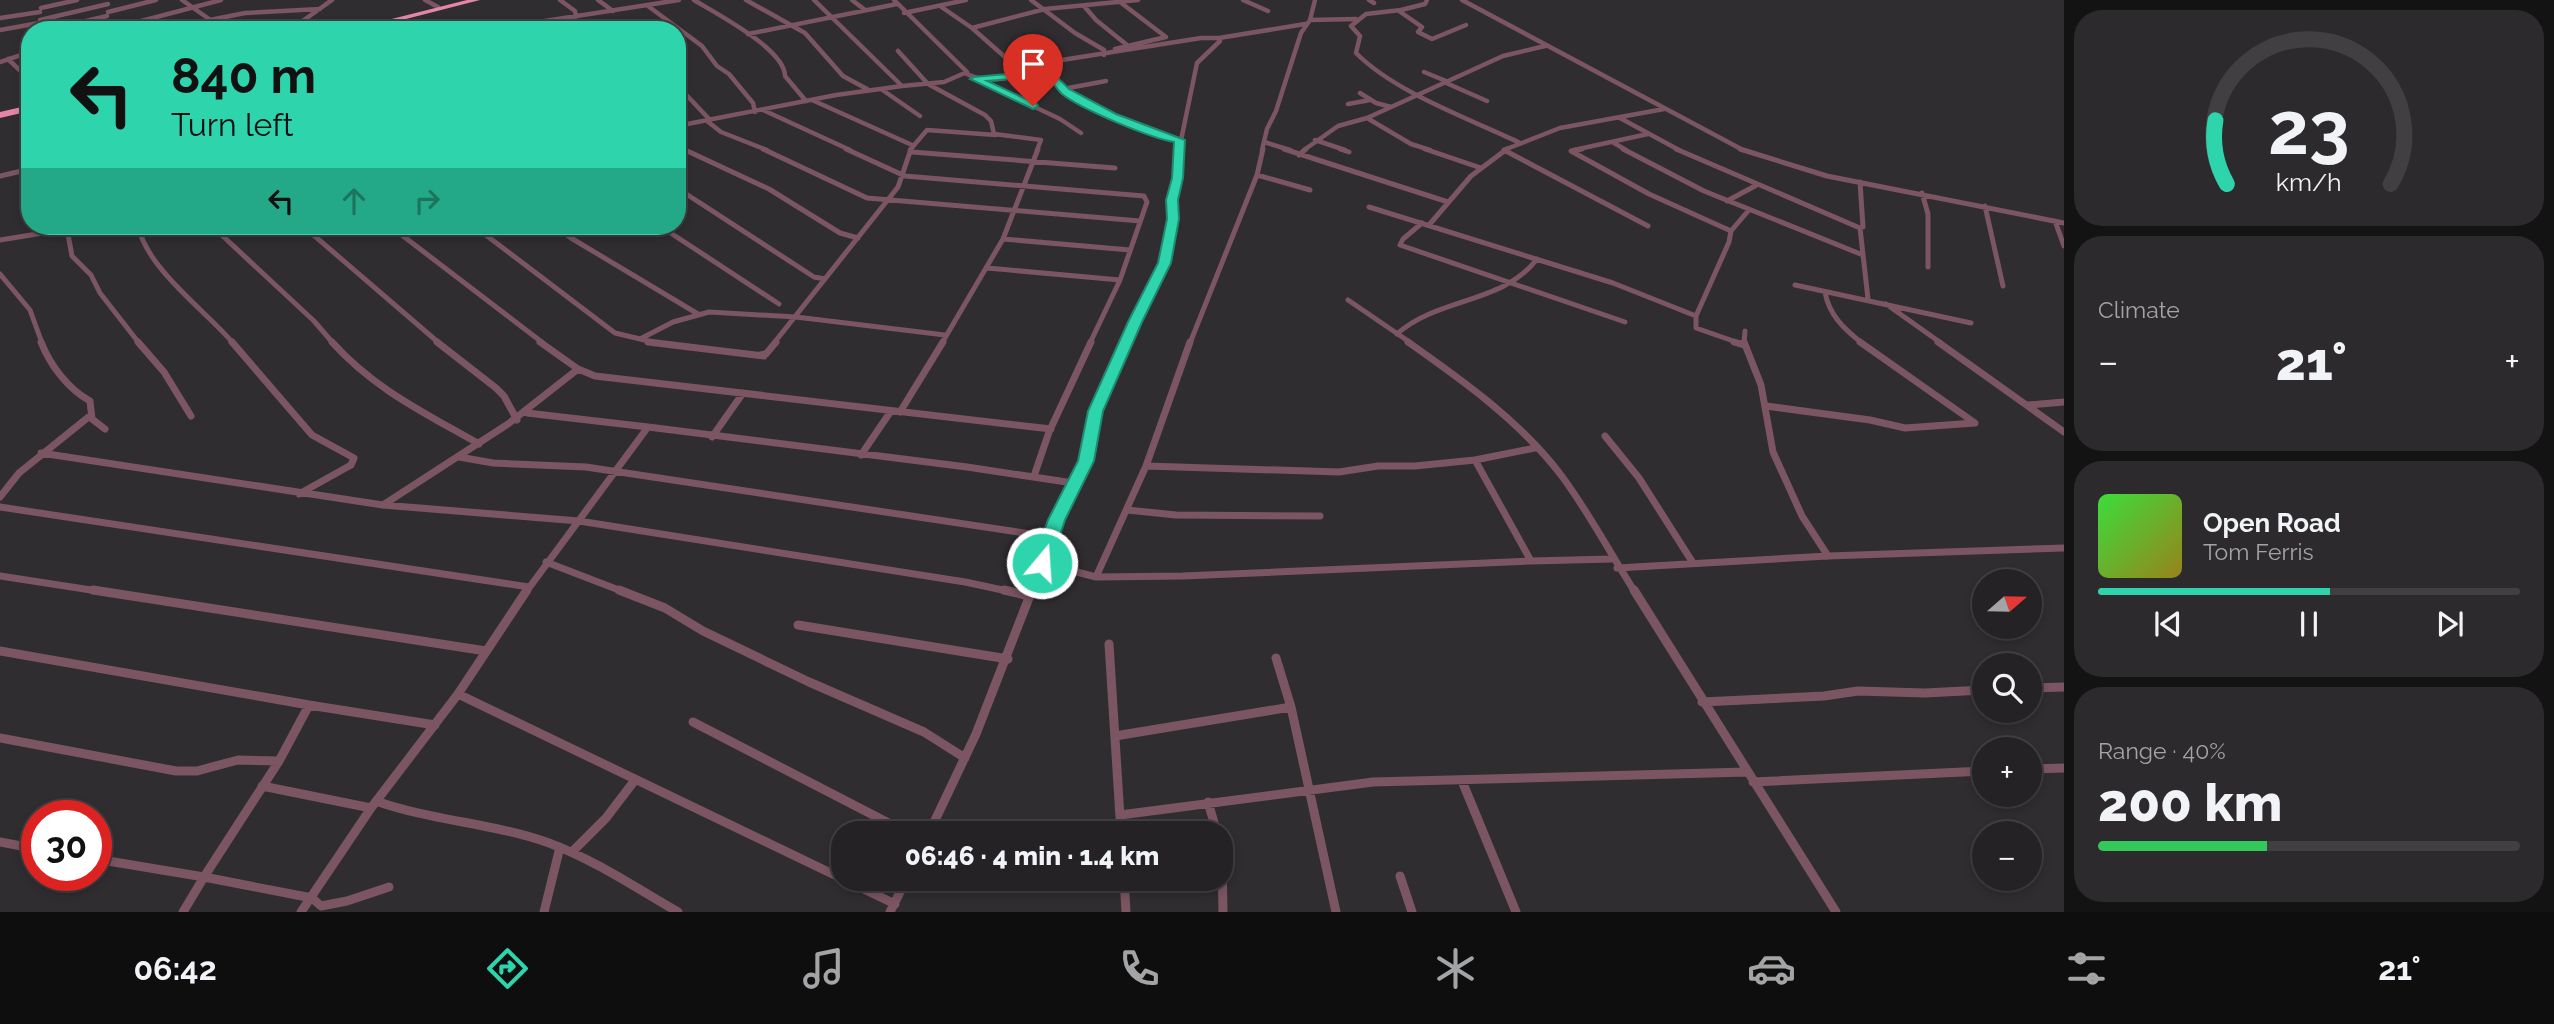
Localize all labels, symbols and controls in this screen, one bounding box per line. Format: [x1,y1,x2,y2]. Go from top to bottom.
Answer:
pin [1003,34,1063,106]
icon: arrive [1014,45,1052,83]
text: 840 m [171,47,316,104]
icon: left [56,49,147,140]
text: 23 [2268,86,2350,171]
text: Turn left [171,106,293,143]
text: km/h [2276,167,2342,197]
icon: left [262,182,300,220]
icon: ahead [335,182,373,220]
icon: right [408,182,446,220]
text: Climate [2098,296,2180,323]
text: 21° [2276,331,2347,392]
text: − [2098,339,2118,384]
text: + [2504,339,2520,384]
text: Open Road [2203,508,2341,538]
position arrow [1005,526,1079,600]
text: Tom Ferris [2203,538,2314,565]
north arrow [1972,569,2042,639]
map controls [1972,569,2042,891]
icon: previous [2149,605,2187,643]
icon: pause [2290,605,2328,643]
icon: next [2431,605,2469,643]
button: search [1972,653,2042,723]
button: + [1972,737,2042,807]
text: Range · 40% [2098,737,2226,764]
text: 200 km [2098,772,2282,833]
speed limit sign: 30 [21,800,112,891]
button: − [1972,821,2042,891]
text: 06:46 · 4 min · 1.4 km [905,841,1159,871]
icon: directions [483,944,532,993]
icon: music [799,944,848,993]
icon: phone [1115,944,1164,993]
icon: climate [1431,944,1480,993]
icon: car [1747,944,1796,993]
icon: filters [2062,944,2111,993]
text: 06:42 [133,950,217,987]
text: 21° [2378,950,2421,987]

